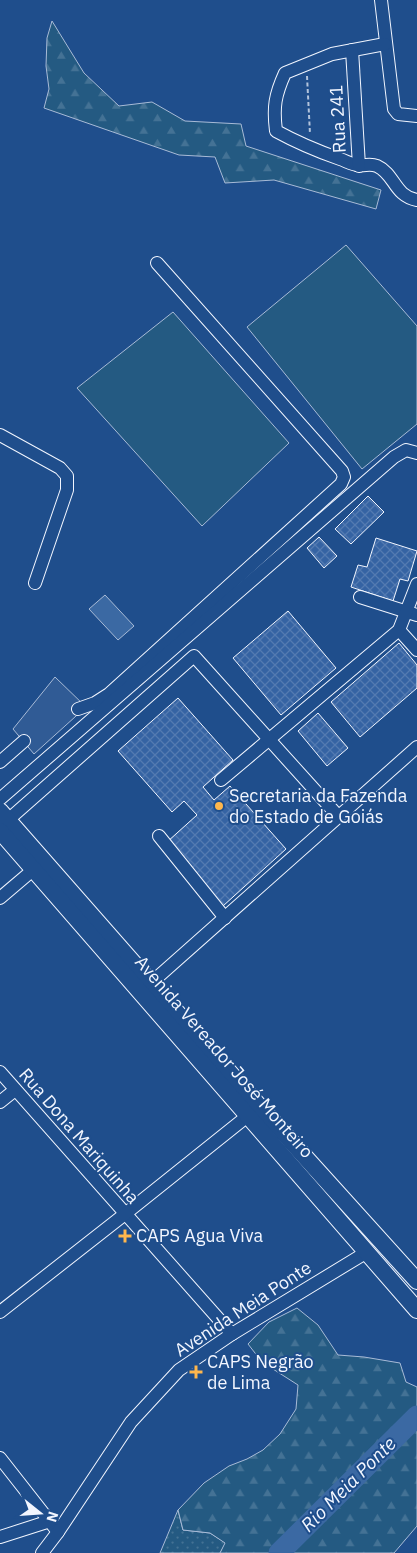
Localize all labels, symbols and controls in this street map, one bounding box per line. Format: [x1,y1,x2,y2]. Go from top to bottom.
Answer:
street label: Rua 241 [324,84,351,154]
place label: Secretaria da Fazenda do Estado de Goiás [229,784,408,828]
marker: Secretaria da Fazenda do Estado de Goiás [213,800,225,812]
street label: Avenida Vereador José Monteiro [130,951,319,1163]
street label: Rua Dona Mariquinha [14,1063,145,1209]
place label: CAPS Agua Viva [136,1224,264,1247]
marker: CAPS Agua Viva [118,1229,132,1243]
street label: Avenida Meia Ponte [170,1256,316,1361]
place label: CAPS Negrão de Lima [207,1350,314,1394]
marker: CAPS Negrão de Lima [189,1365,203,1379]
water label: Rio Meia Ponte [295,1431,401,1537]
north arrow [15,1488,65,1538]
text: N [42,1509,63,1524]

